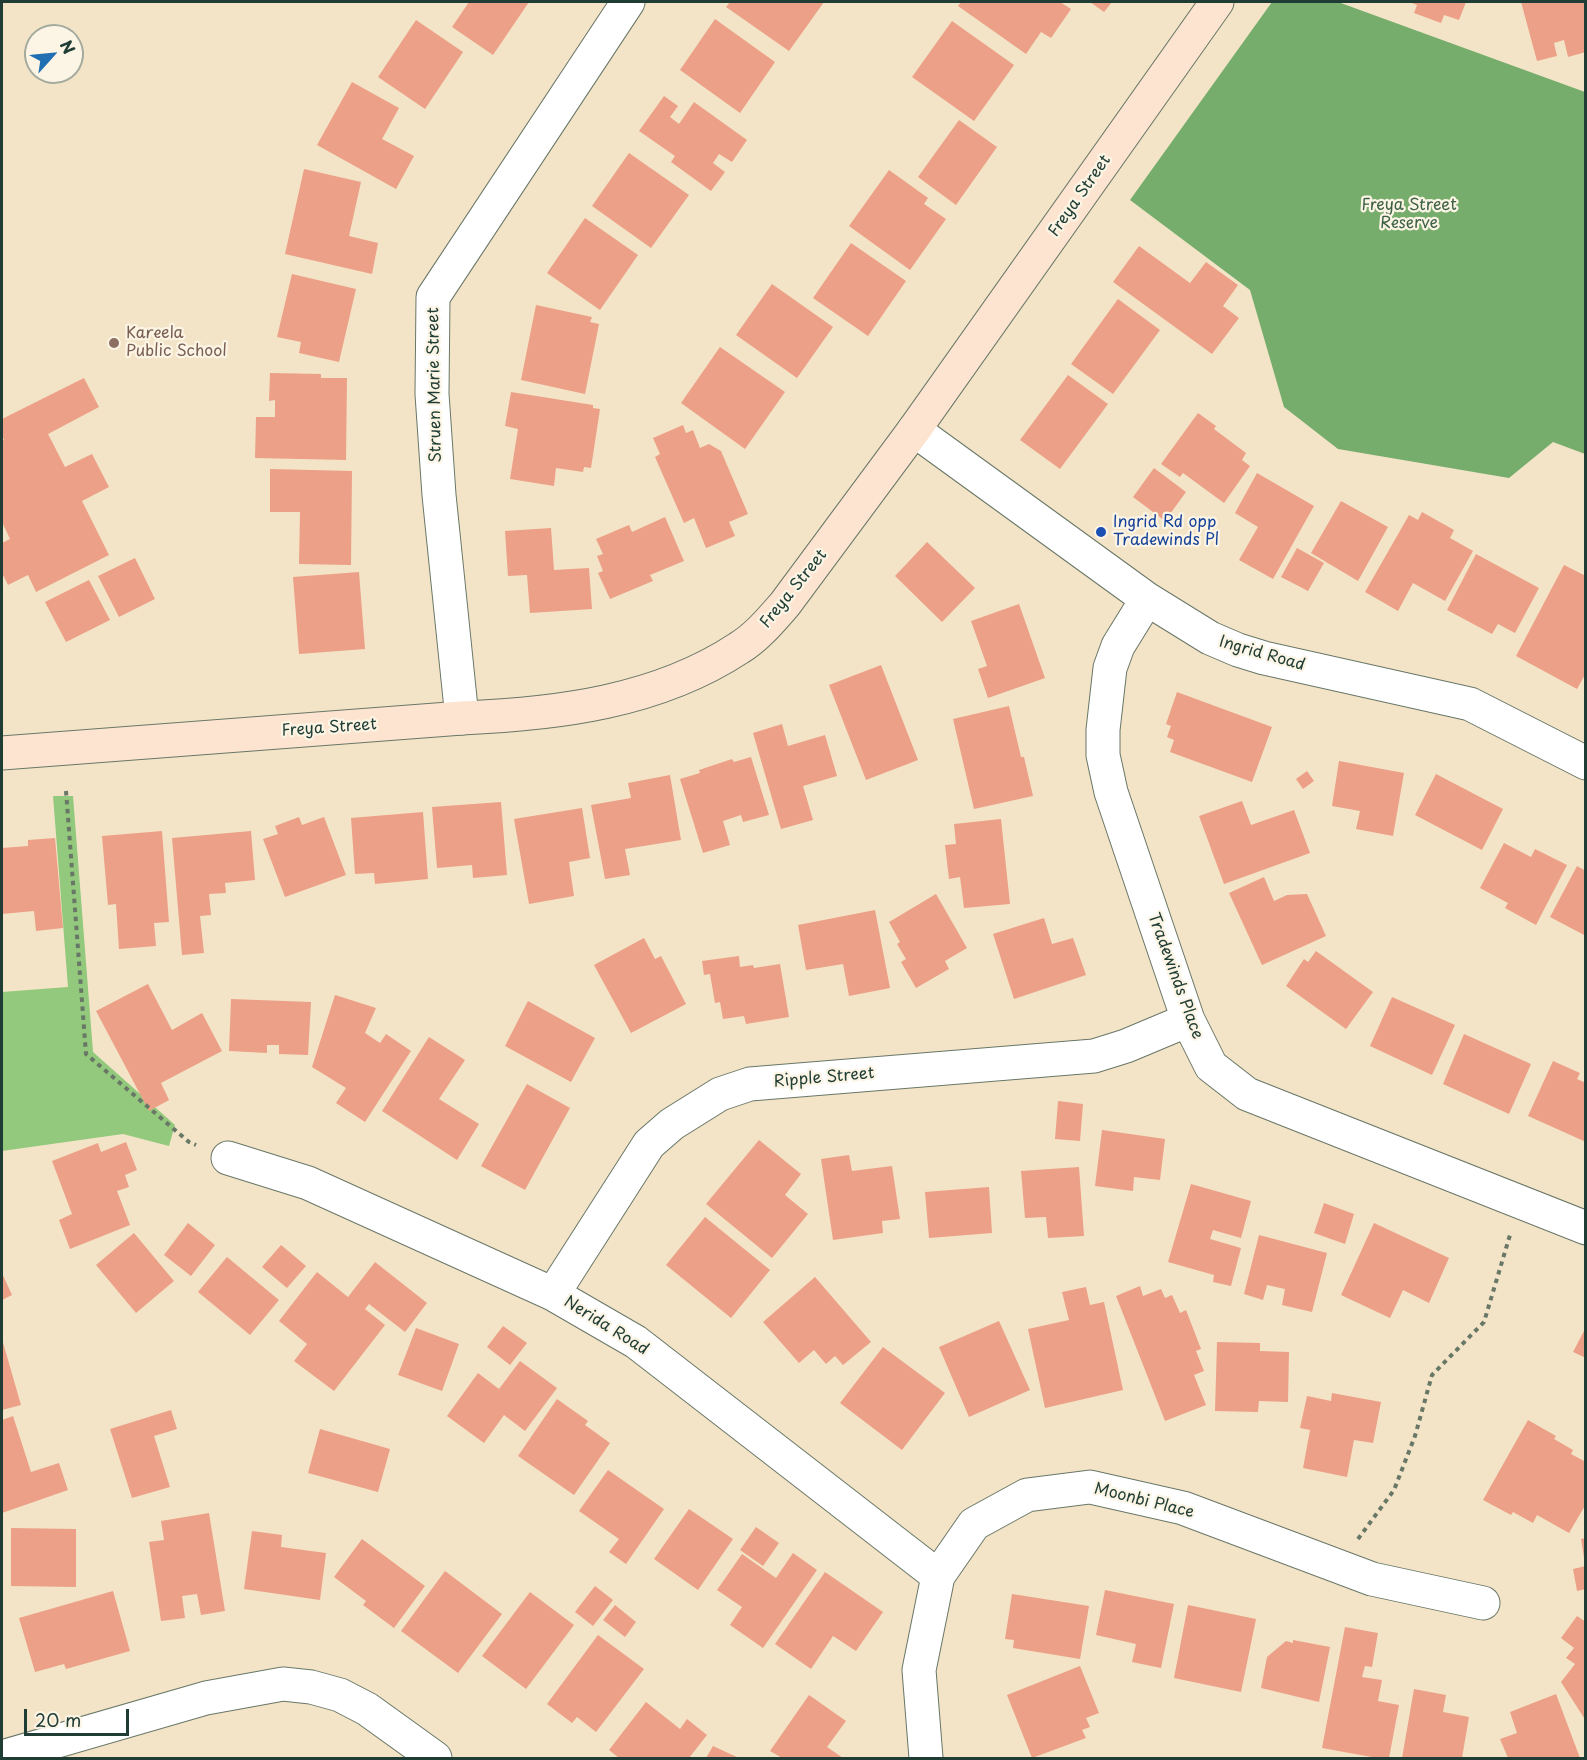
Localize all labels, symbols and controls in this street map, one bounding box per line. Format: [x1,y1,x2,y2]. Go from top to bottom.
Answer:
north arrow [24,24,84,84]
text: N [55,36,82,58]
street label: Freya Street [1045,151,1115,241]
park label: Freya Street Reserve [1361,196,1457,234]
street label: Struen Marie Street [424,307,446,463]
place label: Kareela Public School [126,324,227,362]
marker: Kareela Public School [107,336,121,350]
place label: Ingrid Rd opp Tradewinds Pl [1113,513,1219,551]
marker: Ingrid Rd opp Tradewinds Pl [1094,525,1108,539]
street label: Freya Street [756,546,832,632]
street label: Ingrid Road [1217,633,1307,675]
street label: Freya Street [281,715,377,741]
street label: Tradewinds Place [1143,910,1207,1042]
street label: Ripple Street [773,1064,875,1092]
street label: Nerida Road [560,1292,652,1360]
street label: Moonbi Place [1092,1479,1196,1523]
scale bar [27,1697,132,1735]
text: 20 m [35,1706,81,1733]

